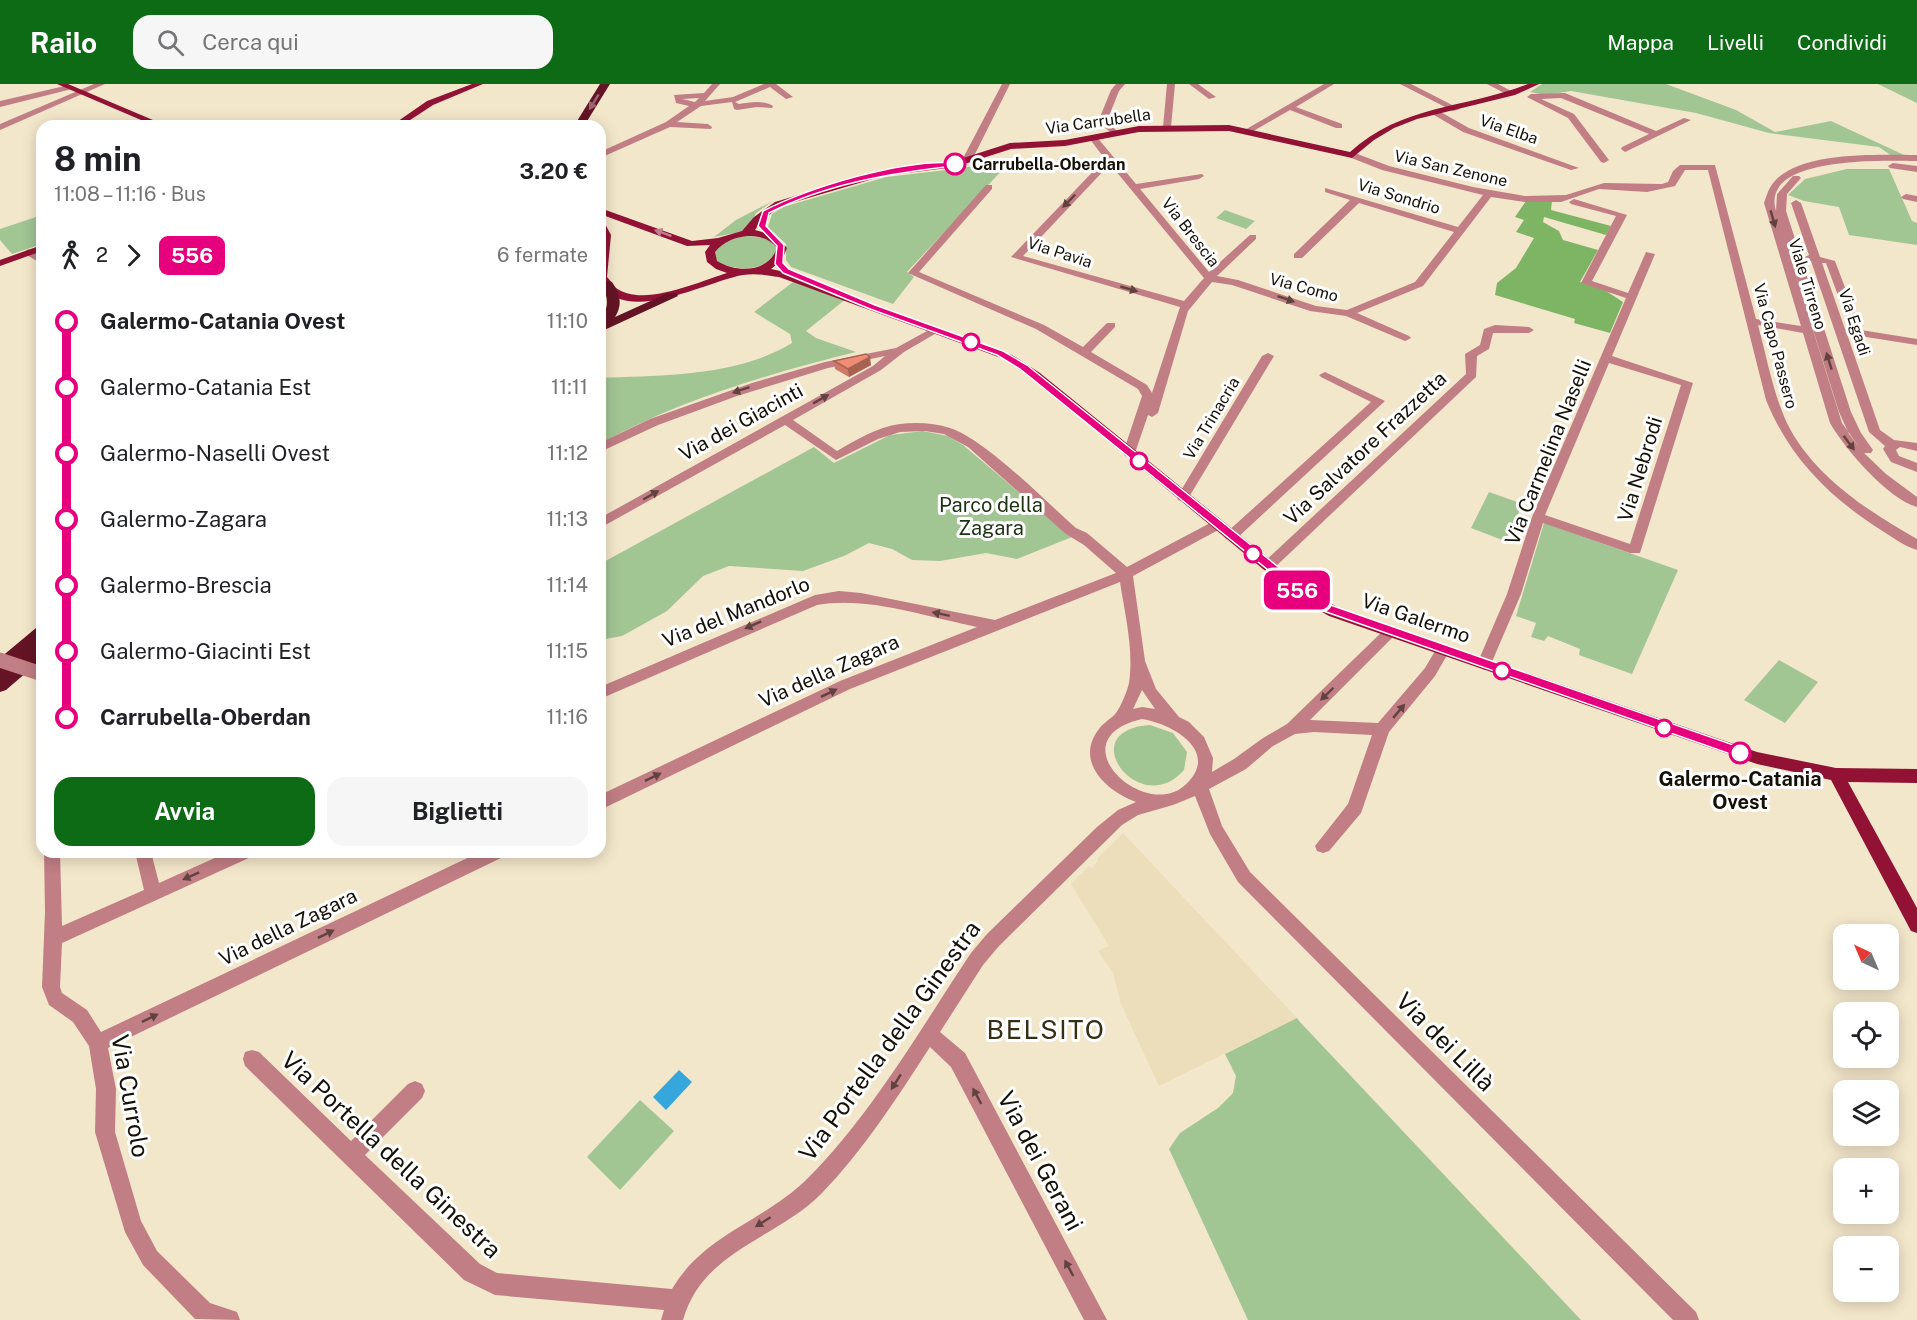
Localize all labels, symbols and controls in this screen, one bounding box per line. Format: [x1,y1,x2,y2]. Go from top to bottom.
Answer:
search box [133,15,553,69]
text: Railo [30,26,97,59]
icon: search [154,26,187,59]
text: Cerca qui [202,29,299,55]
text: Mappa [1607,30,1674,55]
text: Livelli [1707,30,1764,55]
text: Condividi [1797,30,1887,55]
one-way arrow [589,93,600,110]
street label: Via Carrubella [1044,105,1152,138]
street label: Via Elba [1477,111,1540,148]
text: 8 min [54,140,142,178]
street label: Via San Zenone [1392,146,1509,191]
marker: Carrubella-Oberdan [944,153,966,175]
place label: Carrubella-Oberdan [972,155,1125,174]
text: 3.20 € [520,158,588,184]
street label: Via Sondrio [1355,175,1442,218]
text: 11:08 – 11:16 · Bus [54,182,206,206]
one-way arrow [1063,194,1077,208]
street label: Via Brescia [1158,194,1224,271]
one-way arrow [1769,210,1778,228]
one-way arrow [654,228,672,238]
street label: Via Pavia [1025,233,1095,272]
street label: Viale Tirreno [1785,236,1830,332]
icon: walk [54,239,87,272]
icon: forward [117,239,150,272]
text: 2 [96,243,108,267]
text: 556 [171,243,213,268]
text: 6 fermate [497,243,588,267]
street label: Via Como [1267,269,1340,306]
street label: Via Capo Passero [1750,281,1801,411]
one-way arrow [1120,285,1138,294]
street label: Via Egadi [1835,286,1874,358]
one-way arrow [1277,295,1295,304]
text: Galermo-Catania Ovest [100,308,345,334]
text: 11:10 [547,309,588,333]
unlabelled marker [962,333,980,351]
one-way arrow [1824,352,1833,370]
street label: Via Carmelina Naselli [1500,356,1596,548]
street label: Via Salvatore Frazzetta [1279,366,1451,530]
text: Galermo-Catania Est [100,374,311,400]
street label: Via Trinacria [1179,374,1243,463]
text: 11:11 [551,375,588,399]
street label: Via dei Giacinti [675,378,807,466]
one-way arrow [732,386,750,396]
one-way arrow [812,394,829,404]
street label: Via Nebrodi [1613,414,1667,524]
one-way arrow [1843,435,1855,450]
text: Galermo-Naselli Ovest [100,440,330,466]
text: 11:12 [547,441,588,465]
unlabelled marker [1130,452,1148,470]
one-way arrow [643,490,660,500]
park label: Parco della Zagara [939,493,1043,540]
text: Galermo-Zagara [100,506,267,532]
text: 11:13 [546,507,588,531]
unlabelled marker [1244,545,1262,563]
line badge: 556 [1262,570,1332,610]
text: Galermo-Brescia [100,572,272,598]
street label: Via del Mandorlo [659,572,813,652]
text: 11:14 [547,573,588,597]
text: 556 [1276,578,1318,603]
street label: Via Galermo [1359,588,1473,648]
one-way arrow [932,609,950,619]
one-way arrow [745,621,762,630]
street label: Via della Zagara [755,629,903,713]
text: Galermo-Giacinti Est [100,638,311,664]
text: 11:15 [546,639,588,663]
unlabelled marker [1493,662,1511,680]
one-way arrow [1319,687,1334,701]
one-way arrow [820,689,837,698]
one-way arrow [1393,703,1406,719]
text: Carrubella-Oberdan [100,704,311,730]
text: 11:16 [547,705,588,729]
unlabelled marker [1655,719,1673,737]
marker: Galermo-Catania Ovest [1729,742,1751,764]
place label: Galermo-Catania Ovest [1659,767,1821,814]
one-way arrow [644,773,661,782]
button: Avvia [54,777,315,846]
button: Biglietti [327,777,588,846]
one-way arrow [183,872,200,881]
street label: Via della Zagara [215,883,361,971]
street label: Via Portella della Ginestra [793,915,986,1166]
north arrow [1833,924,1899,990]
map controls [1833,924,1899,1302]
one-way arrow [318,929,335,938]
street label: Via dei Lillà [1391,986,1501,1096]
button: locate [1833,1002,1899,1068]
one-way arrow [142,1013,159,1022]
district label: BELSITO [987,1014,1105,1045]
street label: Via Currolo [106,1032,156,1159]
street label: Via Portella della Ginestra [276,1045,507,1263]
one-way arrow [890,1074,902,1090]
button: layers [1833,1080,1899,1146]
street label: Via dei Gerani [992,1086,1089,1235]
one-way arrow [972,1088,982,1105]
button: + [1833,1158,1899,1224]
one-way arrow [755,1217,771,1228]
button: − [1833,1236,1899,1302]
one-way arrow [1064,1260,1074,1277]

